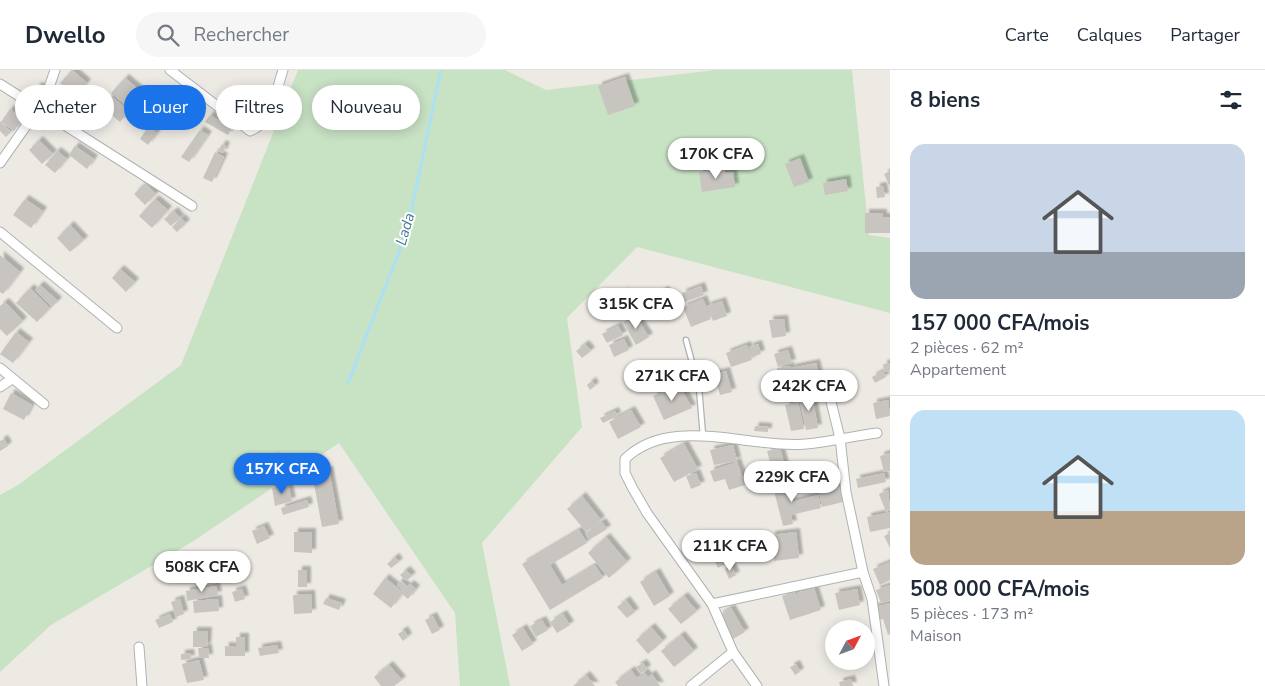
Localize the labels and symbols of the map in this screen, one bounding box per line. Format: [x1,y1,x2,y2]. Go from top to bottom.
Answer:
pin: 170K CFA [664,138,768,180]
water label: Lada [391,210,419,248]
pin: 315K CFA [584,288,688,330]
pin: 271K CFA [620,360,724,402]
pin: 242K CFA [757,370,861,412]
pin: 157K CFA [230,452,334,495]
pin: 229K CFA [740,460,844,503]
pin: 211K CFA [678,530,782,572]
pin: 508K CFA [150,550,254,593]
north arrow [825,620,875,670]

